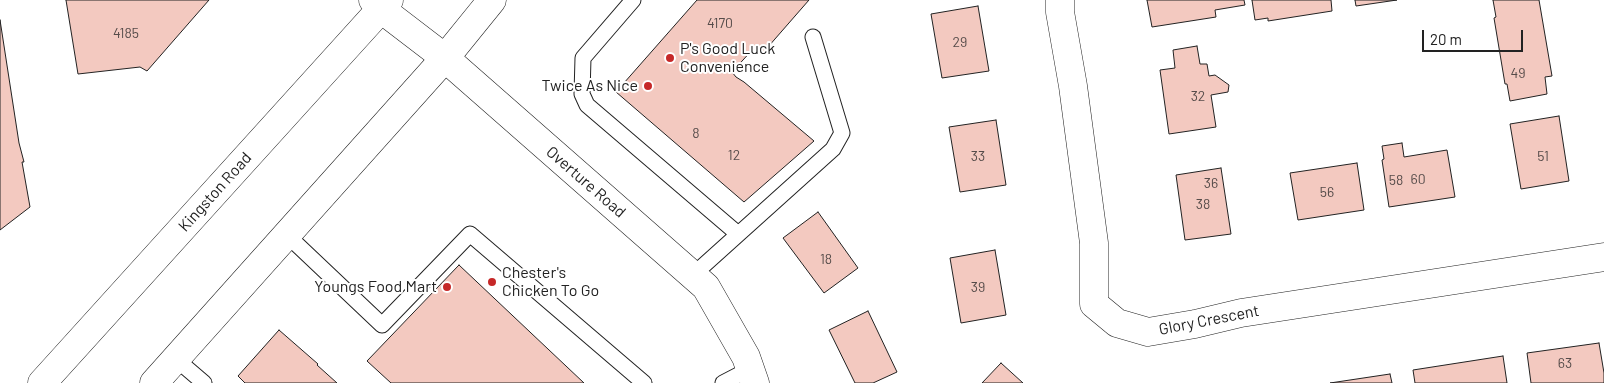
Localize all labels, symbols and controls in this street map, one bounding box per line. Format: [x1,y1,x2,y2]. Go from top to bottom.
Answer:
house number: 4170 [707,15,733,31]
scale bar [1424,20,1525,52]
house number: 4185 [113,25,139,41]
text: 20 m [1430,30,1462,48]
house number: 29 [953,34,967,50]
place label: P's Good Luck Convenience [680,39,775,77]
marker: P's Good Luck Convenience [664,52,676,64]
house number: 49 [1510,65,1526,81]
place label: Twice As Nice [542,76,638,96]
marker: Twice As Nice [642,80,654,92]
house number: 32 [1191,88,1205,104]
house number: 8 [692,125,700,141]
street label: Overture Road [542,142,630,222]
house number: 12 [728,147,740,163]
street label: Kingston Road [174,148,256,236]
house number: 33 [971,148,985,164]
house number: 51 [1537,148,1549,164]
house number: 60 [1410,171,1426,187]
house number: 58 [1389,172,1403,188]
house number: 36 [1204,175,1218,191]
house number: 56 [1320,184,1334,200]
house number: 38 [1196,196,1210,212]
house number: 18 [820,251,832,267]
place label: Chester's Chicken To Go [502,263,599,301]
marker: Chester's Chicken To Go [486,276,498,288]
place label: Youngs Food Mart [314,277,437,297]
house number: 39 [971,279,985,295]
marker: Youngs Food Mart [441,281,453,293]
street label: Glory Crescent [1157,301,1261,339]
house number: 63 [1558,355,1572,371]

